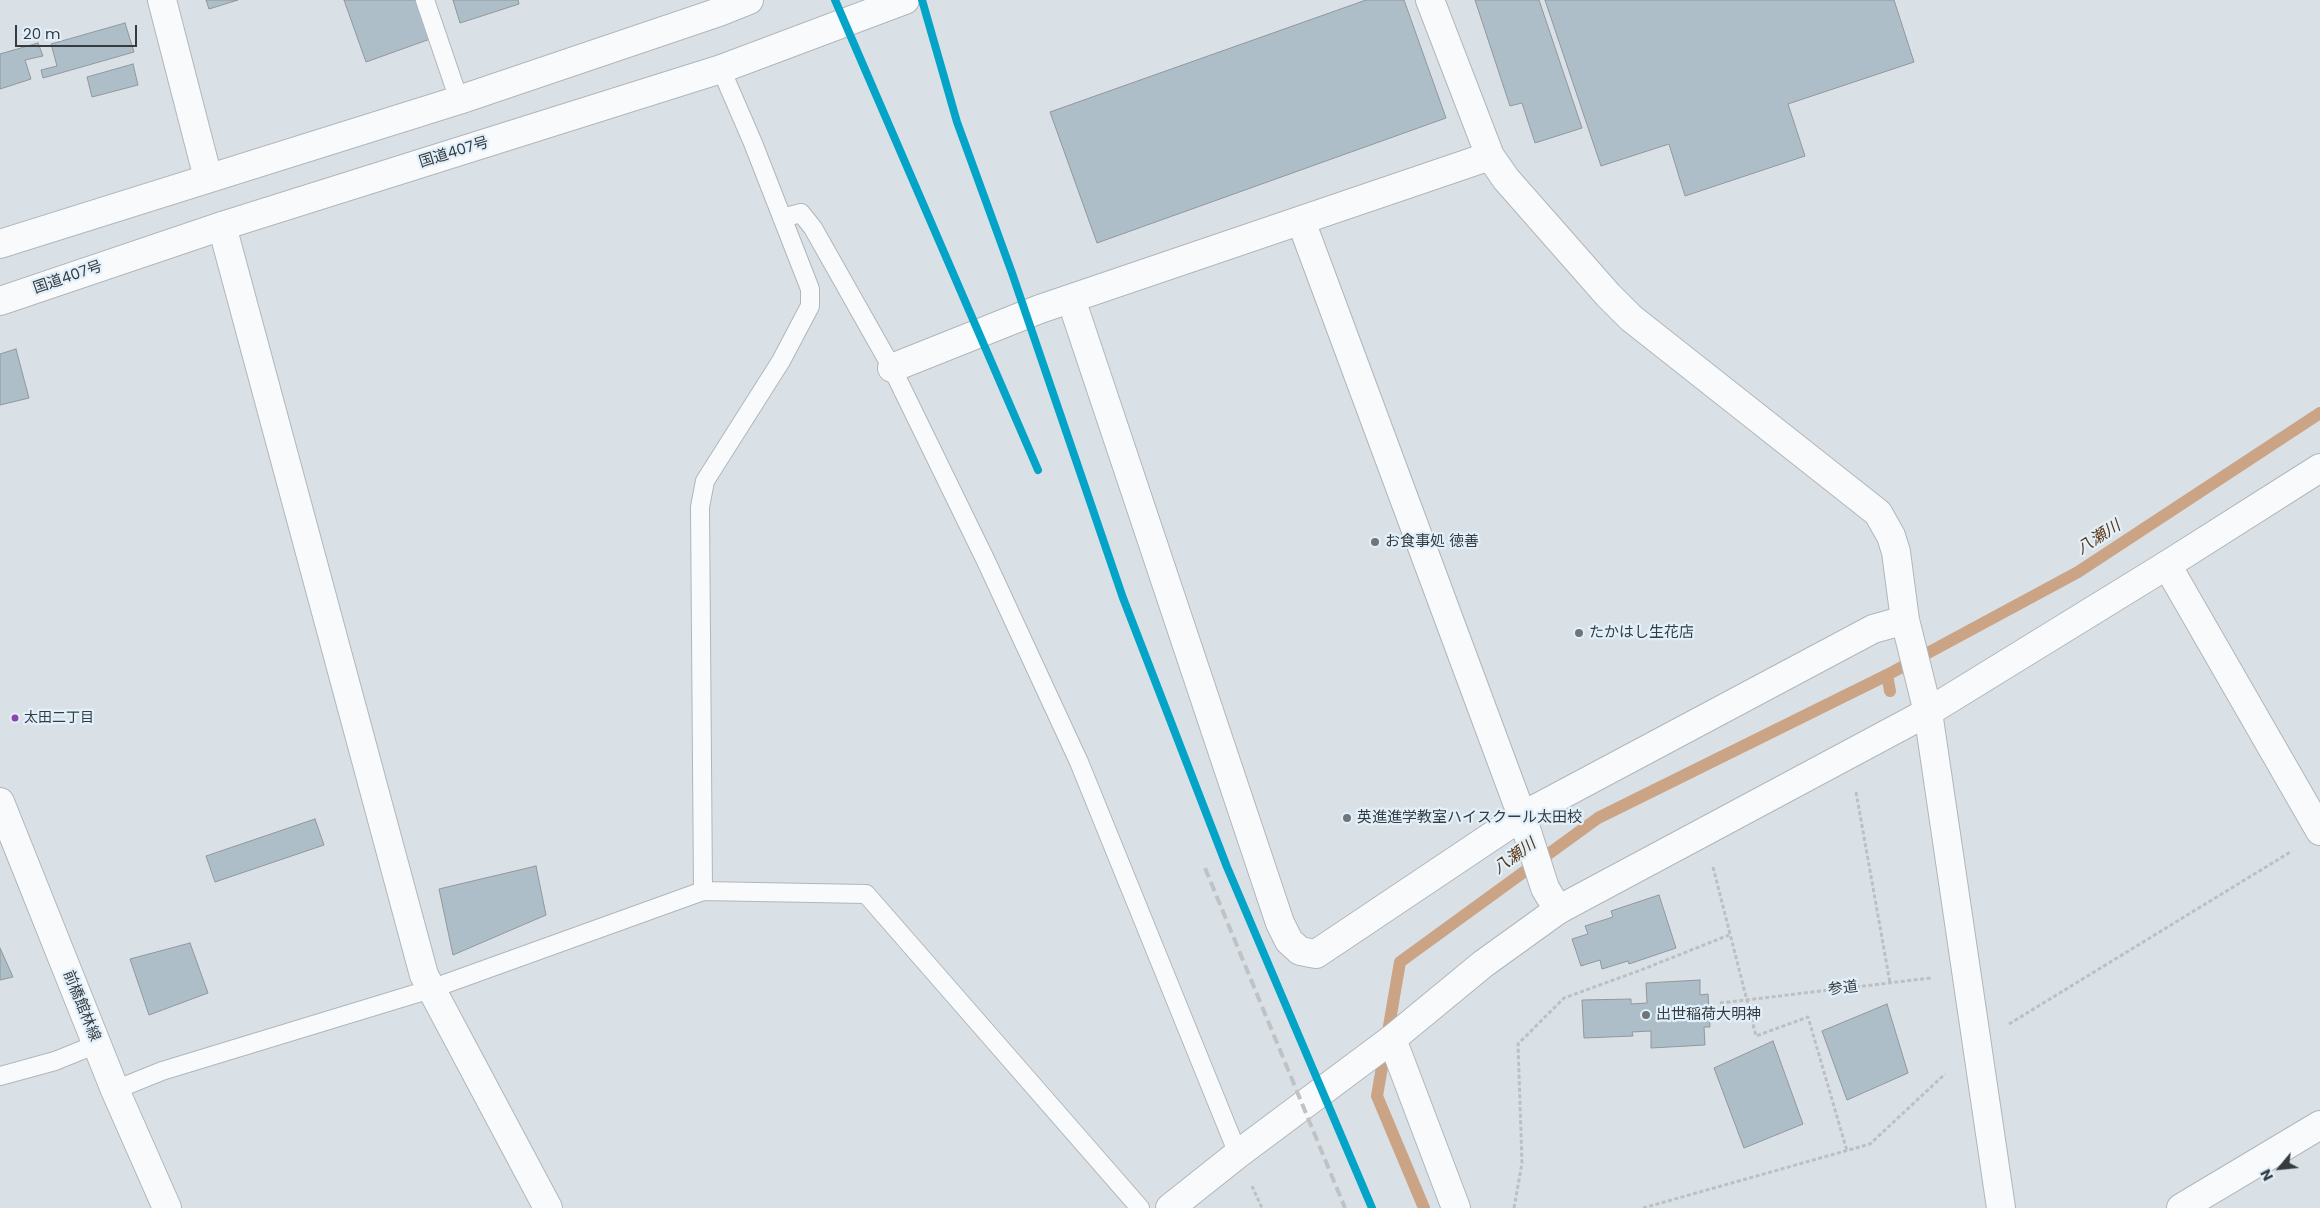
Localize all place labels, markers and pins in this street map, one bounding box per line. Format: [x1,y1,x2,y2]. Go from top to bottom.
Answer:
place label: お食事処 徳善 [1385,533,1479,551]
marker: お食事処 徳善 [1369,536,1381,548]
place label: たかはし生花店 [1589,624,1694,642]
marker: たかはし生花店 [1573,627,1585,639]
place label: 太田二丁目 [24,710,94,726]
marker: 太田二丁目 [10,713,20,723]
place label: 英進進学教室ハイスクール太田校 [1357,809,1582,827]
marker: 英進進学教室ハイスクール太田校 [1341,812,1353,824]
place label: 出世稲荷大明神 [1656,1006,1761,1024]
marker: 出世稲荷大明神 [1640,1009,1652,1021]

